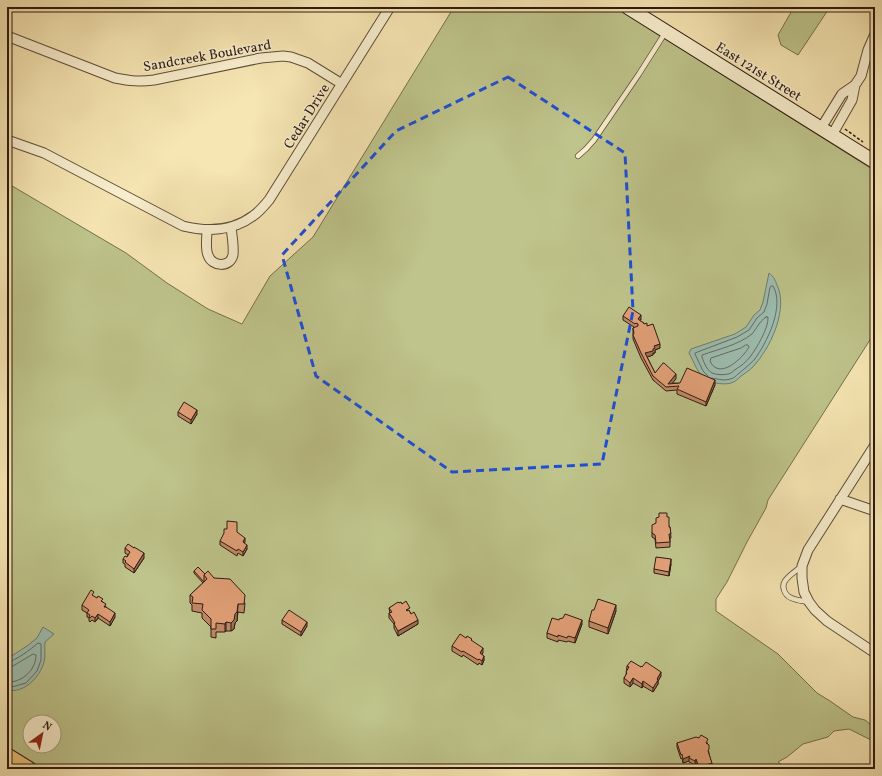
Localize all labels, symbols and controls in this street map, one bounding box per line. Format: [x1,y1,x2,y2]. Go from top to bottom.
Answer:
street label: Sandcreek Boulevard [142,36,273,77]
street label: East 121st Street [712,38,805,106]
street label: Cedar Drive [280,80,335,153]
north arrow [22,714,62,754]
text: N [39,718,54,735]

